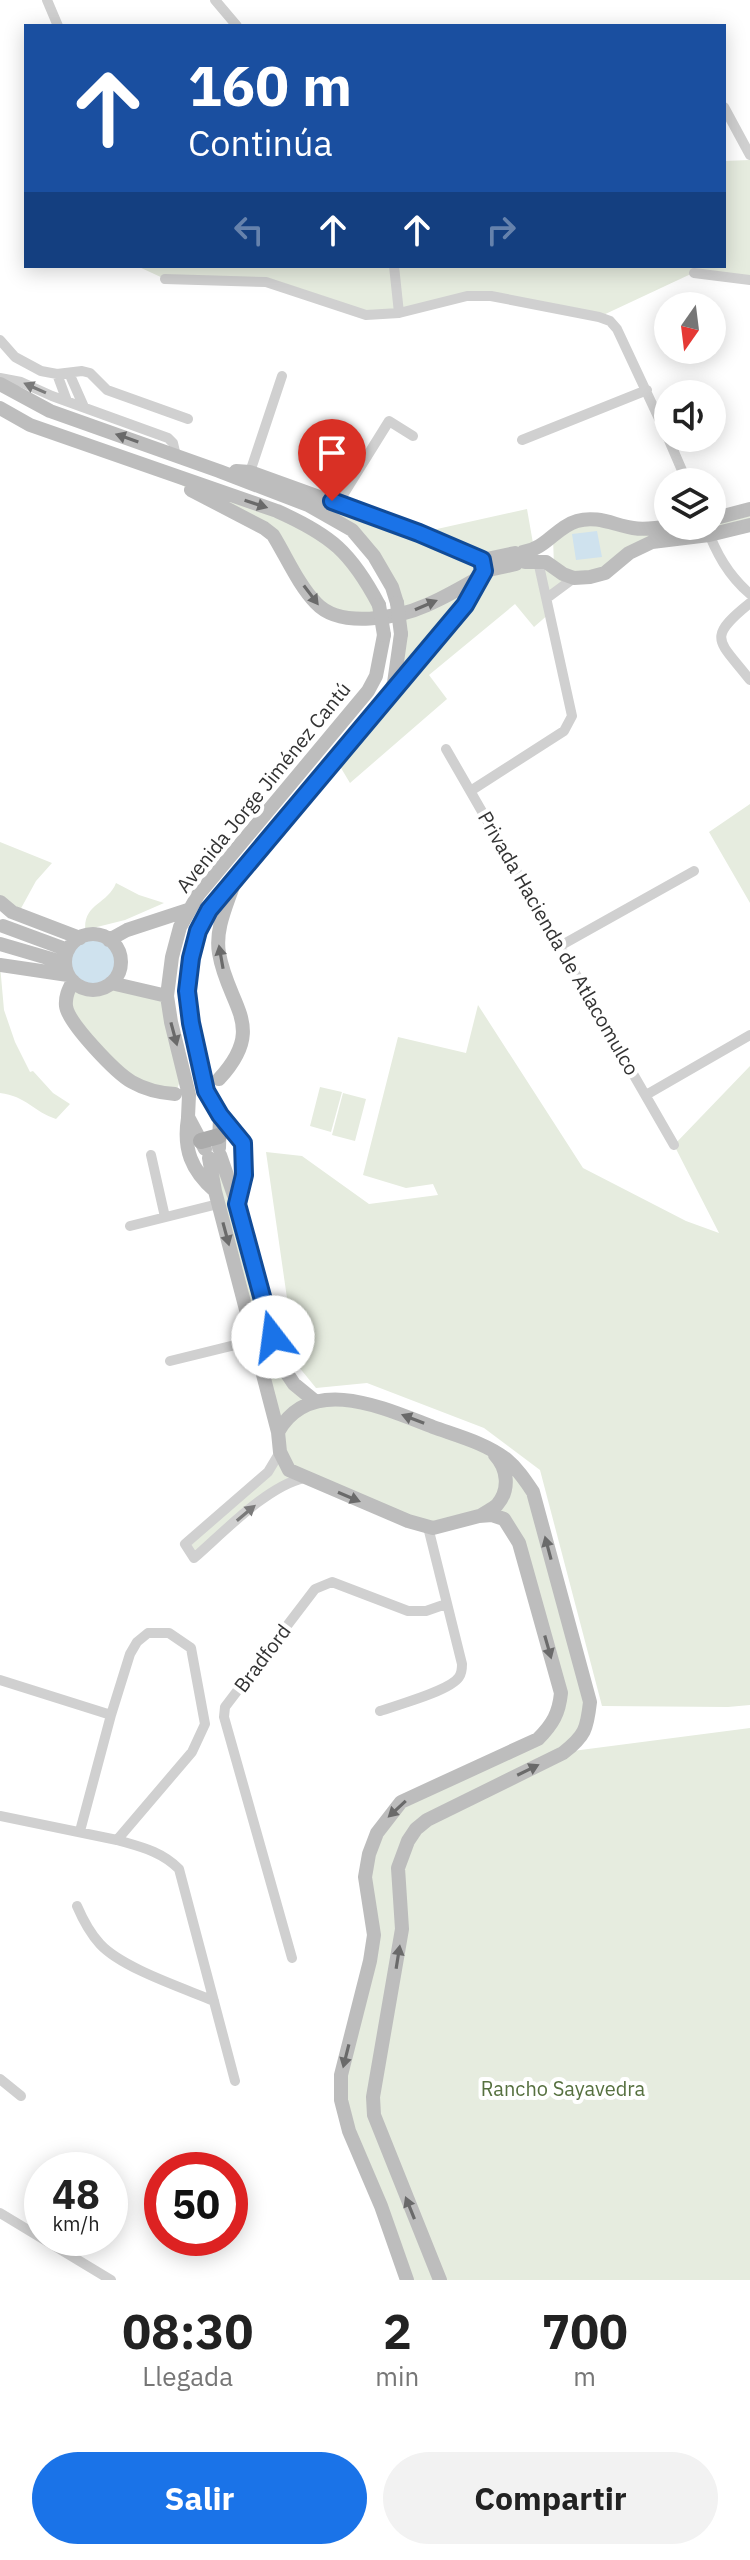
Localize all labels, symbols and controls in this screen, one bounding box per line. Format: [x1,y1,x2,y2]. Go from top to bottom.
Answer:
text: 160 m [188,49,352,121]
icon: ahead [56,56,160,160]
text: Continúa [188,119,333,166]
icon: left [227,208,271,252]
icon: ahead [311,208,355,252]
icon: ahead [395,208,439,252]
icon: right [479,208,523,252]
north arrow [654,292,726,364]
map controls [654,292,726,540]
button: sound [654,380,726,452]
one-way arrow [23,381,47,395]
pin [298,419,366,501]
icon: arrive [310,431,354,475]
one-way arrow [115,432,139,444]
button: layers [654,468,726,540]
one-way arrow [244,499,268,511]
one-way arrow [303,584,319,606]
one-way arrow [414,598,438,611]
street label: Avenida Jorge Jiménez Cantú [170,676,356,898]
street label: Privada Hacienda de Atlacomulco [472,806,646,1080]
one-way arrow [214,944,226,969]
one-way arrow [168,1021,180,1046]
one-way arrow [221,1221,233,1246]
position arrow [231,1295,315,1379]
one-way arrow [401,1412,425,1425]
one-way arrow [337,1490,360,1503]
one-way arrow [236,1505,256,1522]
one-way arrow [541,1535,554,1559]
street label: Bradford [227,1618,297,1698]
one-way arrow [542,1635,555,1659]
one-way arrow [517,1763,540,1777]
one-way arrow [387,1800,407,1818]
one-way arrow [392,1944,405,1969]
one-way arrow [340,2043,352,2068]
park label: Rancho Sayavedra [481,2075,646,2102]
speed limit sign: 50 [144,2152,248,2256]
text: 48 [52,2168,100,2220]
one-way arrow [404,2196,417,2220]
text: km/h [52,2210,100,2237]
text: 08:30 [122,2300,253,2362]
text: 2 [383,2300,412,2362]
text: 700 [541,2300,628,2362]
text: Llegada [142,2359,233,2393]
text: min [375,2359,419,2393]
text: m [573,2359,596,2393]
button: Salir [32,2452,367,2544]
button: Compartir [383,2452,718,2544]

